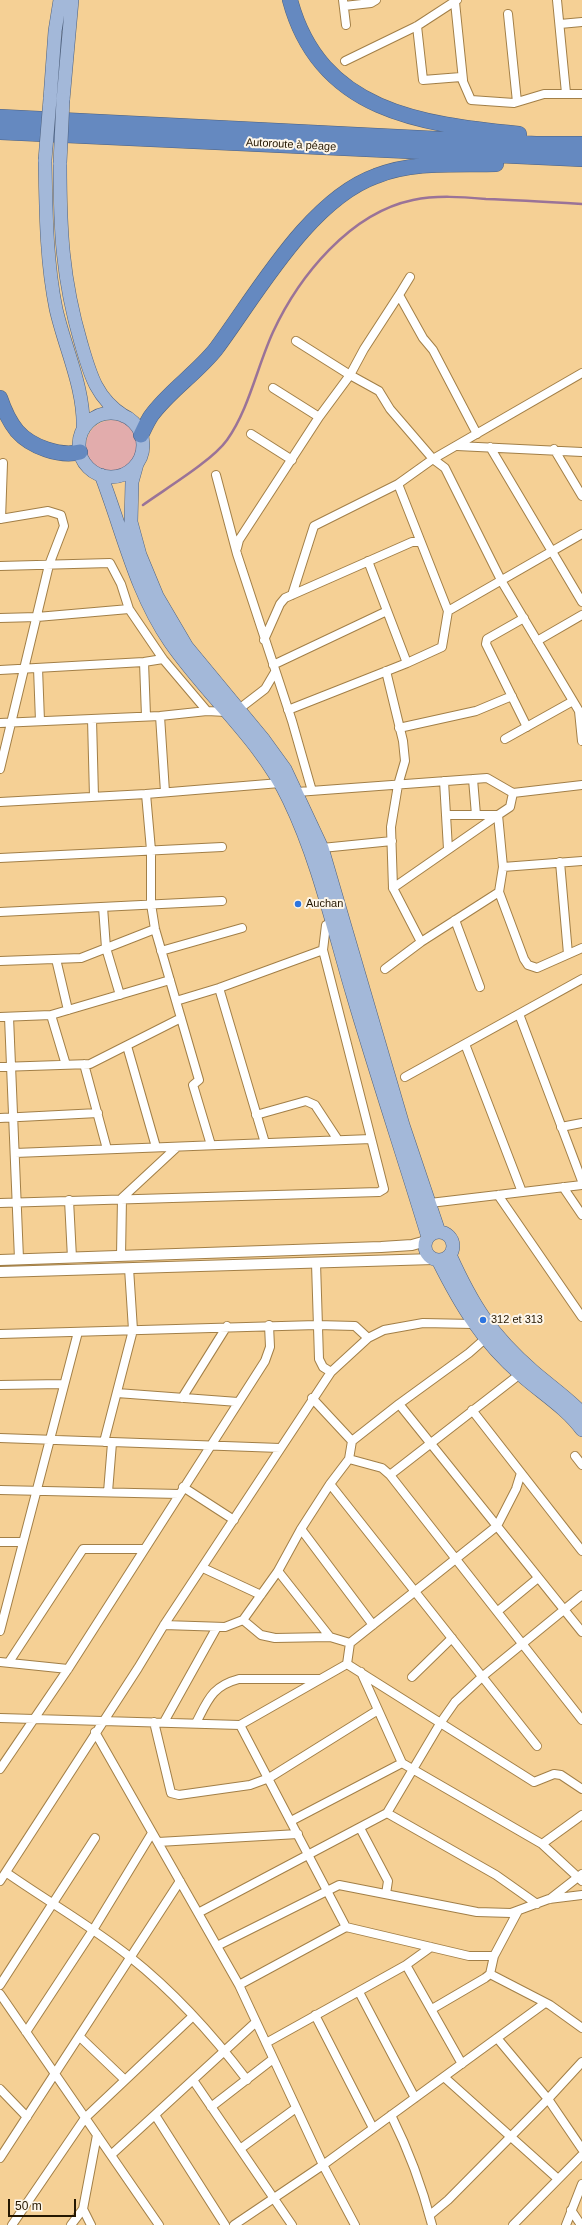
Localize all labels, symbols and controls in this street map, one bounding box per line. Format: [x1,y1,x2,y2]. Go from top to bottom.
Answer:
street label: Autoroute à péage [245,136,337,154]
place label: Auchan [306,897,343,911]
marker: Auchan [293,899,303,909]
place label: 312 et 313 [491,1313,543,1327]
marker: 312 et 313 [478,1315,488,1325]
scale bar [10,2191,78,2217]
text: 50 m [15,2199,42,2213]

